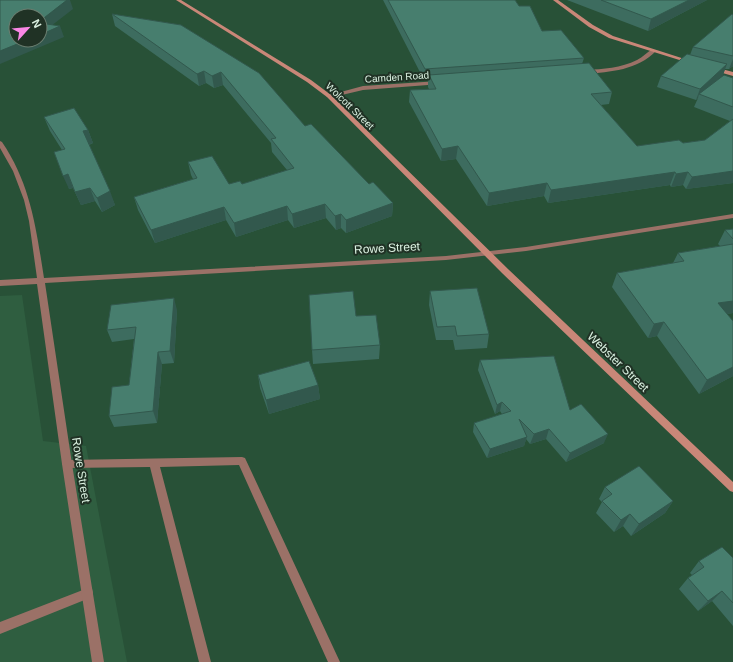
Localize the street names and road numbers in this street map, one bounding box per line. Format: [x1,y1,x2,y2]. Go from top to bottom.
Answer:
street label: Camden Road [364,69,430,85]
street label: Wolcott Street [324,80,376,132]
street label: Rowe Street [354,239,421,257]
street label: Webster Street [584,329,652,395]
street label: Rowe Street [69,436,93,504]

